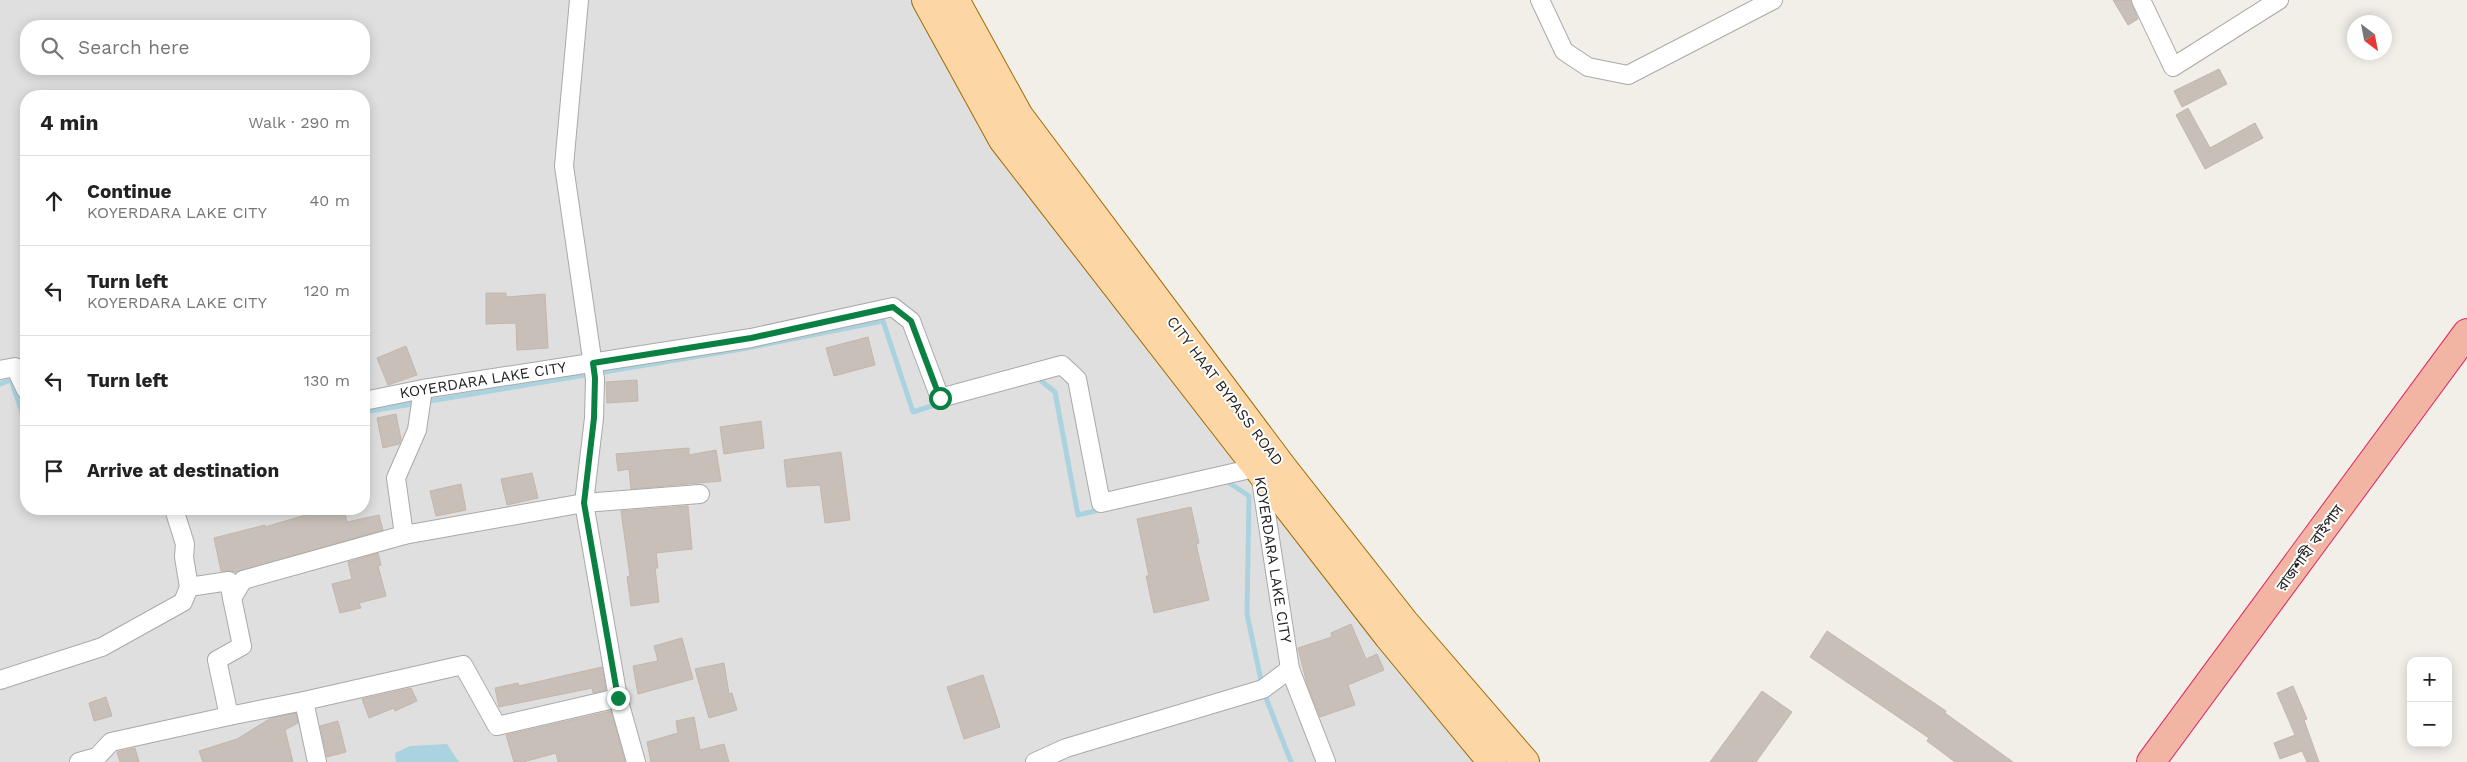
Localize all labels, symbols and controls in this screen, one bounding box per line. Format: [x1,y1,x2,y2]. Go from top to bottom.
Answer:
north arrow [2347,15,2392,60]
search box [20,20,370,75]
icon: search [38,34,66,62]
text: Search here [78,36,189,59]
text: 4 min [40,110,98,135]
text: Walk · 290 m [248,113,350,132]
text: Continue [87,180,171,203]
icon: ahead [40,187,68,215]
text: 40 m [310,191,350,210]
text: KOYERDARA LAKE CITY [87,203,267,222]
text: Turn left [87,270,168,293]
icon: left [40,277,68,305]
text: 120 m [304,281,350,300]
text: KOYERDARA LAKE CITY [87,293,267,312]
street label: CITY HAAT BYPASS ROAD [1163,313,1287,469]
street label: KOYERDARA LAKE CITY [398,358,568,402]
icon: left [40,367,68,395]
text: Turn left [87,369,168,392]
text: 130 m [304,371,350,390]
route start [929,387,952,410]
icon: arrive [40,457,68,485]
text: Arrive at destination [87,459,279,482]
street label: KOYERDARA LAKE CITY [1251,475,1295,645]
street label: রাজশাহী বাইপাস [2272,501,2348,595]
map controls [2407,657,2452,747]
button: + [2407,657,2452,702]
route end [607,687,630,710]
button: − [2407,702,2452,747]

